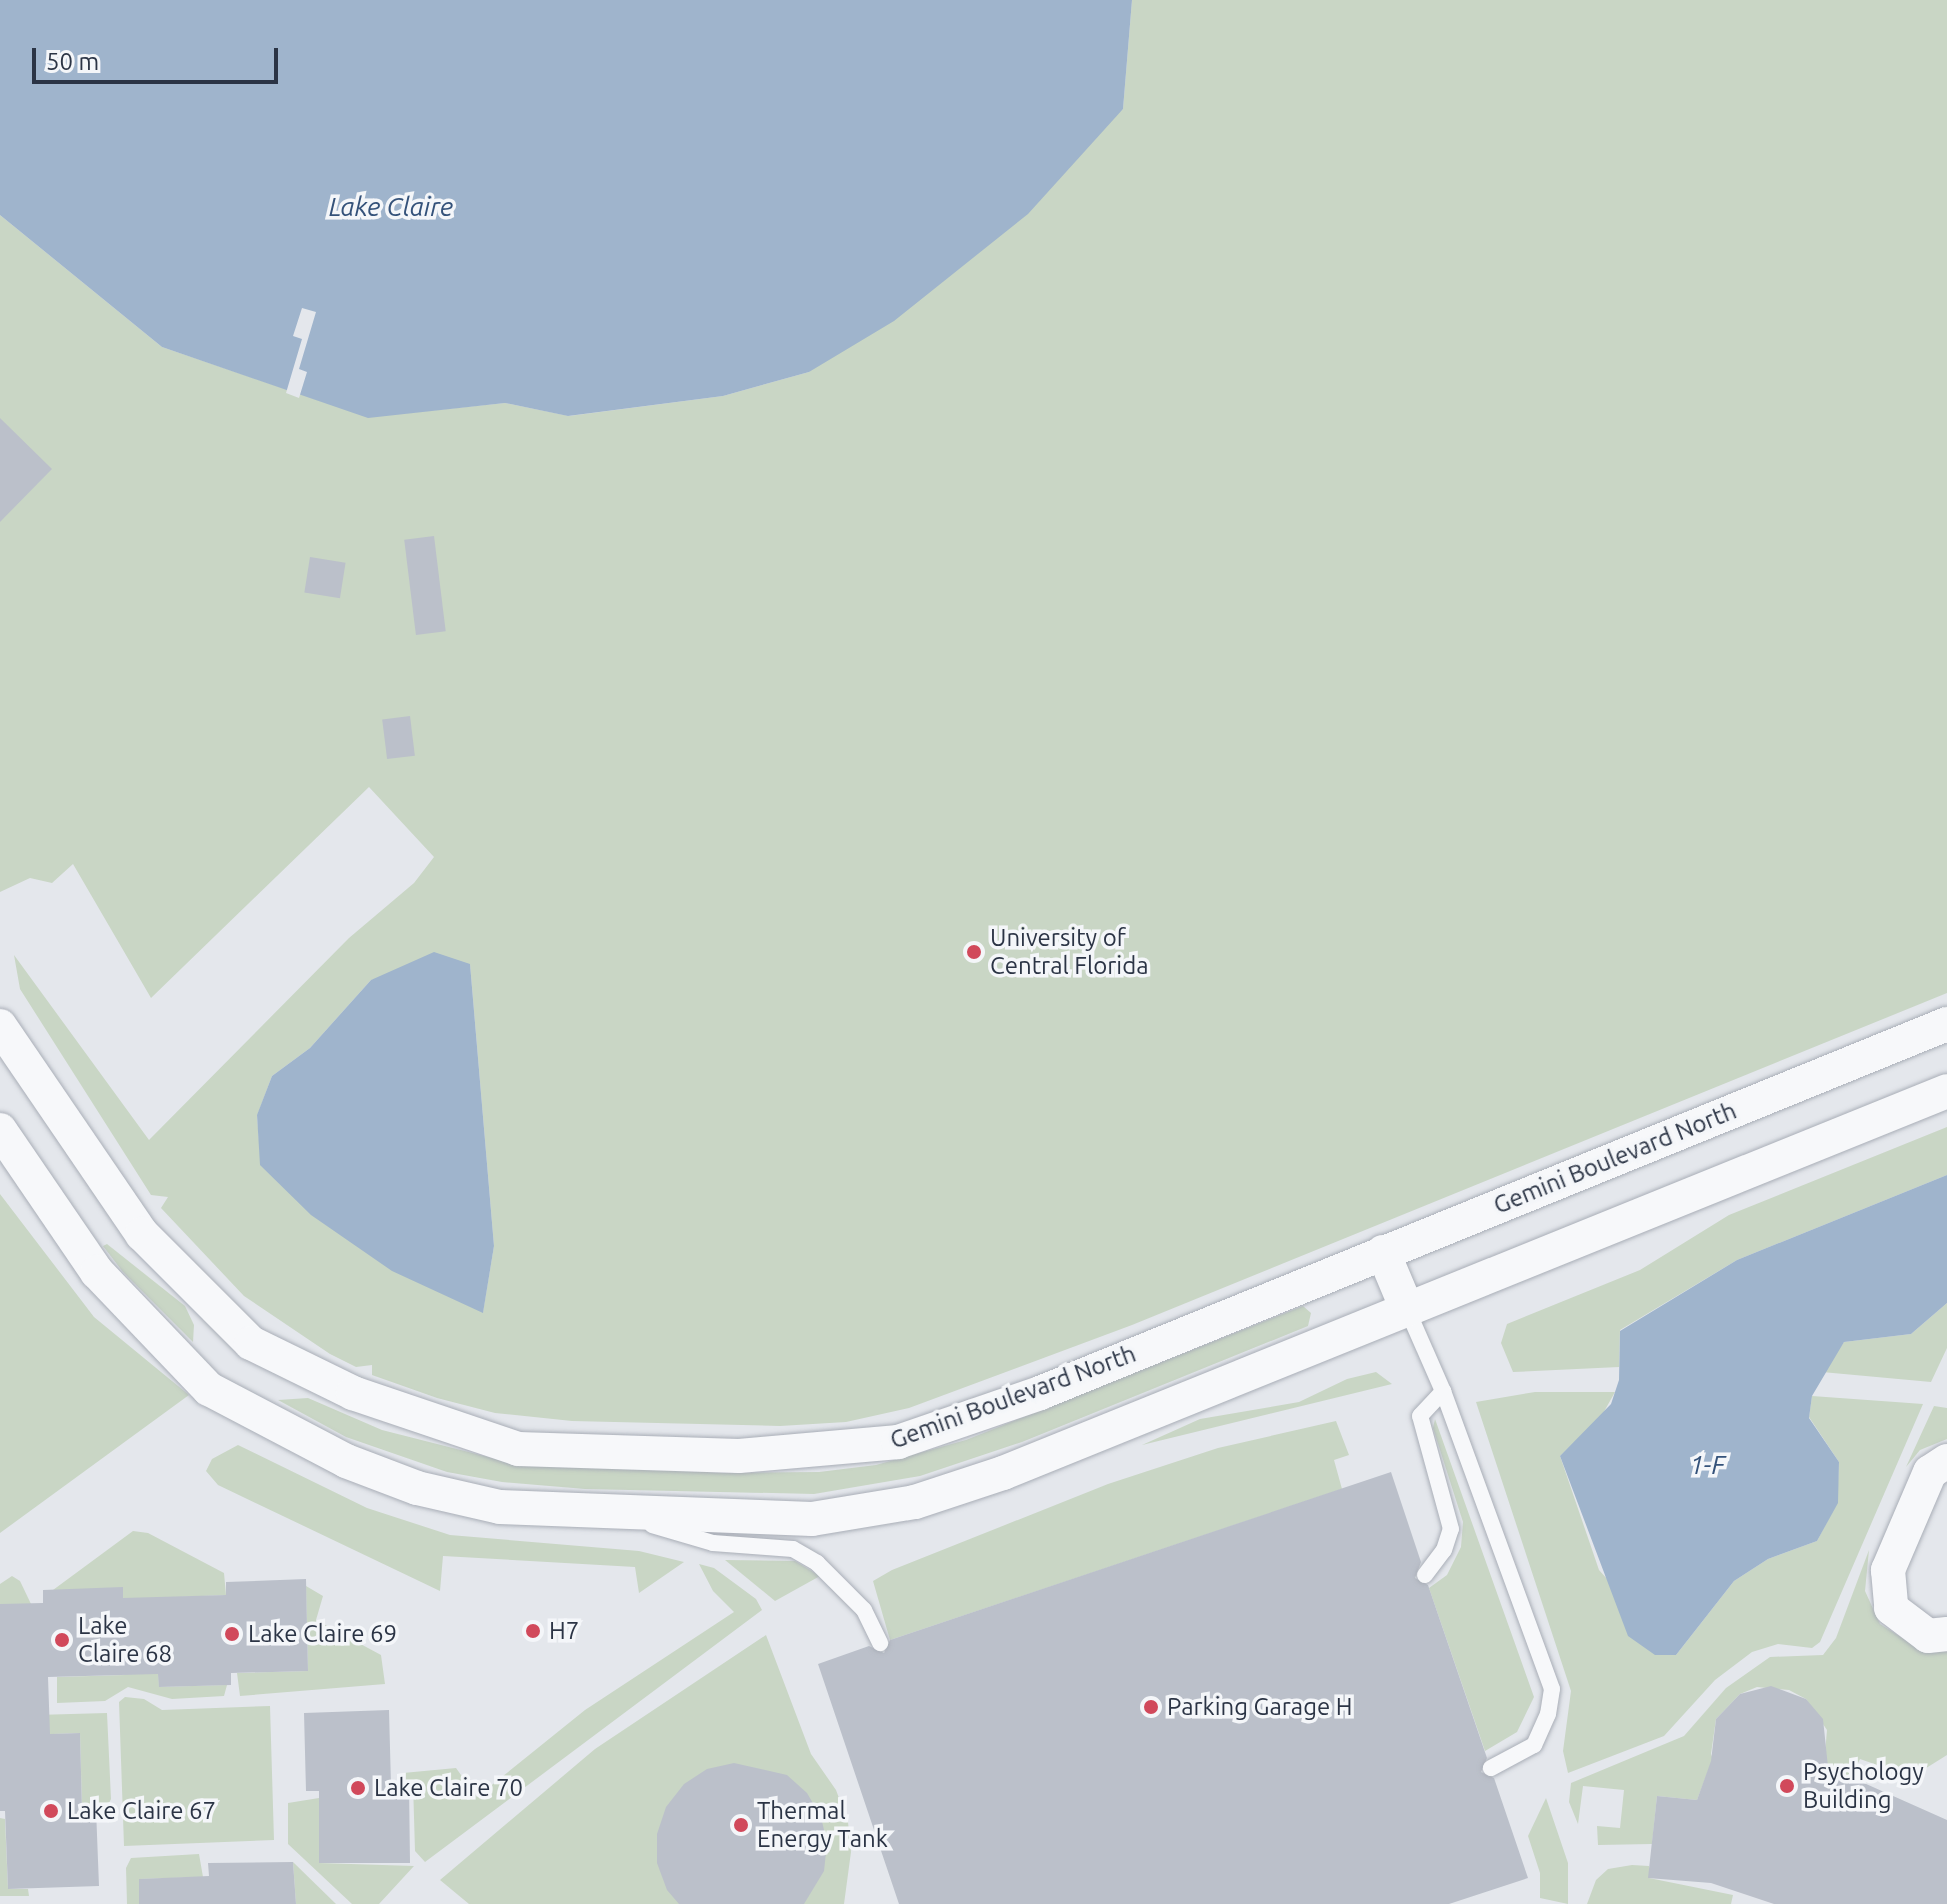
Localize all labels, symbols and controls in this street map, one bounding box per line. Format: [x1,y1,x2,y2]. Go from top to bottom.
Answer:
scale bar [36,32,282,82]
text: 50 m [46,48,99,75]
water label: Lake Claire [329,191,453,223]
place label: University of Central Florida [990,924,1149,980]
marker: University of Central Florida [965,943,983,961]
street label: Gemini Boulevard North [1489,1096,1741,1220]
street label: Gemini Boulevard North [886,1339,1140,1455]
water label: 1-F [1689,1449,1725,1481]
place label: Lake Claire 68 [78,1612,172,1668]
place label: H7 [549,1617,579,1645]
place label: Lake Claire 69 [248,1620,397,1648]
marker: H7 [524,1622,542,1640]
marker: Lake Claire 69 [223,1625,241,1643]
marker: Lake Claire 68 [53,1631,71,1649]
place label: Parking Garage H [1167,1693,1352,1721]
marker: Parking Garage H [1142,1698,1160,1716]
place label: Psychology Building [1803,1758,1924,1814]
place label: Lake Claire 70 [374,1774,523,1802]
marker: Psychology Building [1778,1777,1796,1795]
marker: Lake Claire 70 [349,1779,367,1797]
place label: Lake Claire 67 [67,1797,216,1825]
place label: Thermal Energy Tank [757,1797,888,1853]
marker: Lake Claire 67 [42,1802,60,1820]
marker: Thermal Energy Tank [732,1816,750,1834]

